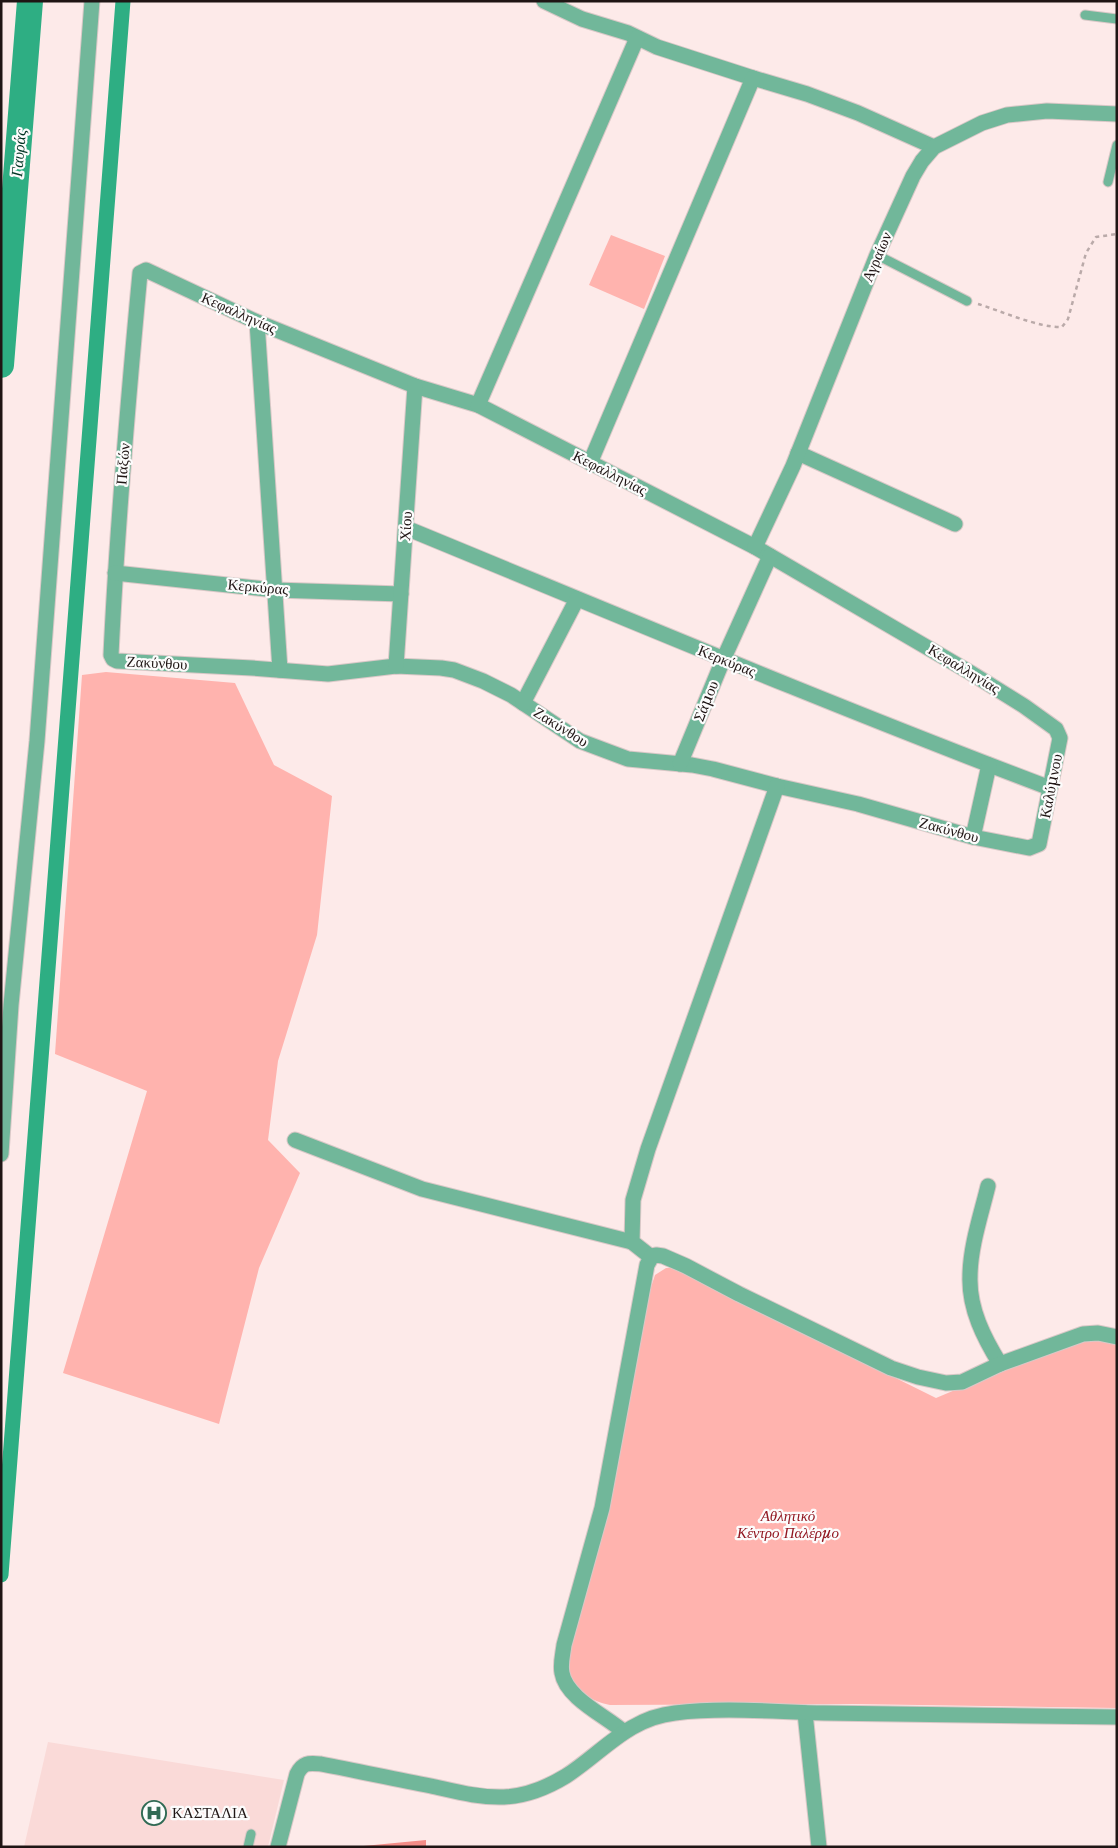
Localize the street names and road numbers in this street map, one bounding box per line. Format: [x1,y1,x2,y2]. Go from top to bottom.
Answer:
street label: Αγραίων [858,229,896,285]
street label: Κεφαλληνίας [199,287,280,338]
street label: Παξών [111,442,134,486]
street label: Κεφαλληνίας [570,446,650,499]
street label: Χίου [395,510,416,541]
street label: Κερκύρας [227,574,289,599]
street label: Κερκύρας [695,640,759,681]
street label: Κεφαλληνίας [925,640,1004,697]
street label: Ζακύνθου [126,651,188,674]
street label: Σάμου [689,678,722,724]
street label: Ζακύνθου [530,702,592,751]
street label: Καλύμνου [1035,752,1066,820]
street label: Ζακύνθου [917,812,981,847]

